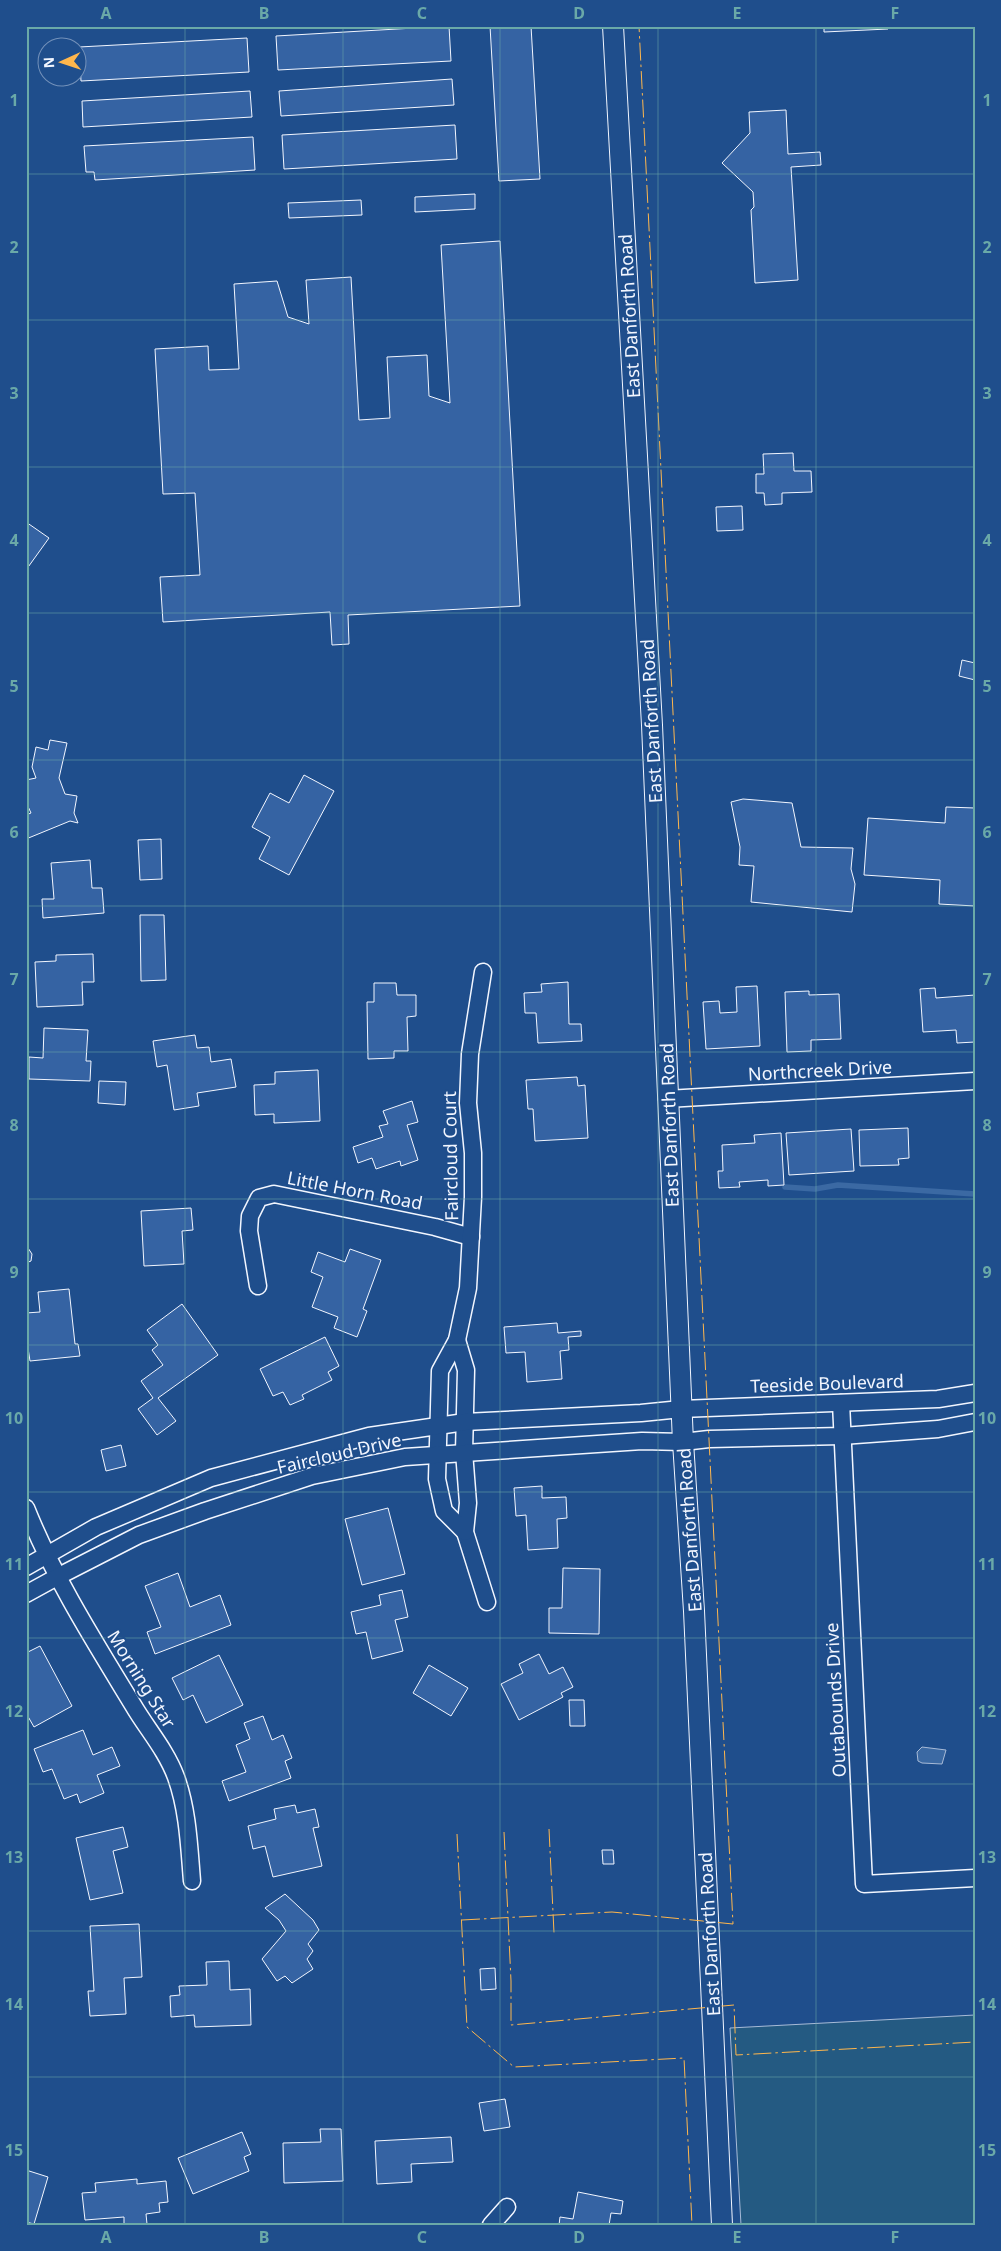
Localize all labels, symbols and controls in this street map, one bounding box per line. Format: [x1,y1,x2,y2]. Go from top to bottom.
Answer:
text: A [100,2,112,24]
text: B [259,2,269,24]
text: C [417,2,427,24]
text: D [573,2,585,24]
text: E [733,2,742,24]
text: F [891,2,899,24]
north arrow [38,38,88,88]
text: N [39,57,58,69]
text: 1 [9,89,19,111]
text: 1 [982,89,992,111]
street label: East Danforth Road [613,233,645,399]
text: 2 [9,236,19,258]
text: 2 [982,236,992,258]
text: 3 [9,382,19,404]
text: 3 [982,382,992,404]
text: 4 [9,529,19,551]
text: 4 [982,529,992,551]
street label: East Danforth Road [635,638,667,804]
text: 5 [9,675,19,697]
text: 5 [982,675,992,697]
text: 6 [9,821,19,843]
text: 6 [982,821,992,843]
text: 7 [9,968,19,990]
text: 7 [982,968,992,990]
street label: East Danforth Road [654,1042,684,1208]
street label: Northcreek Drive [747,1054,893,1086]
street label: Faircloud Court [437,1091,463,1221]
text: 8 [9,1114,19,1136]
text: 8 [982,1114,992,1136]
street label: Little Horn Road [285,1165,425,1215]
text: 9 [9,1261,19,1283]
text: 9 [982,1261,992,1283]
street label: Teeside Boulevard [750,1368,904,1398]
text: 10 [5,1407,23,1429]
text: 10 [978,1407,996,1429]
street label: Faircloud Drive [275,1427,403,1479]
street label: East Danforth Road [671,1447,707,1613]
text: 11 [5,1553,23,1575]
text: 11 [978,1553,996,1575]
street label: Outabounds Drive [819,1622,851,1778]
street label: Morning Star [102,1625,182,1733]
text: 12 [5,1700,23,1722]
text: 12 [978,1700,996,1722]
text: 13 [5,1846,23,1868]
text: 13 [978,1846,996,1868]
street label: East Danforth Road [693,1851,725,2017]
text: 14 [5,1993,23,2015]
text: 14 [978,1993,996,2015]
text: 15 [5,2139,23,2161]
text: 15 [978,2139,996,2161]
text: A [100,2226,112,2248]
text: B [259,2226,269,2248]
text: C [417,2226,427,2248]
text: D [573,2226,585,2248]
text: E [733,2226,742,2248]
text: F [891,2226,899,2248]

